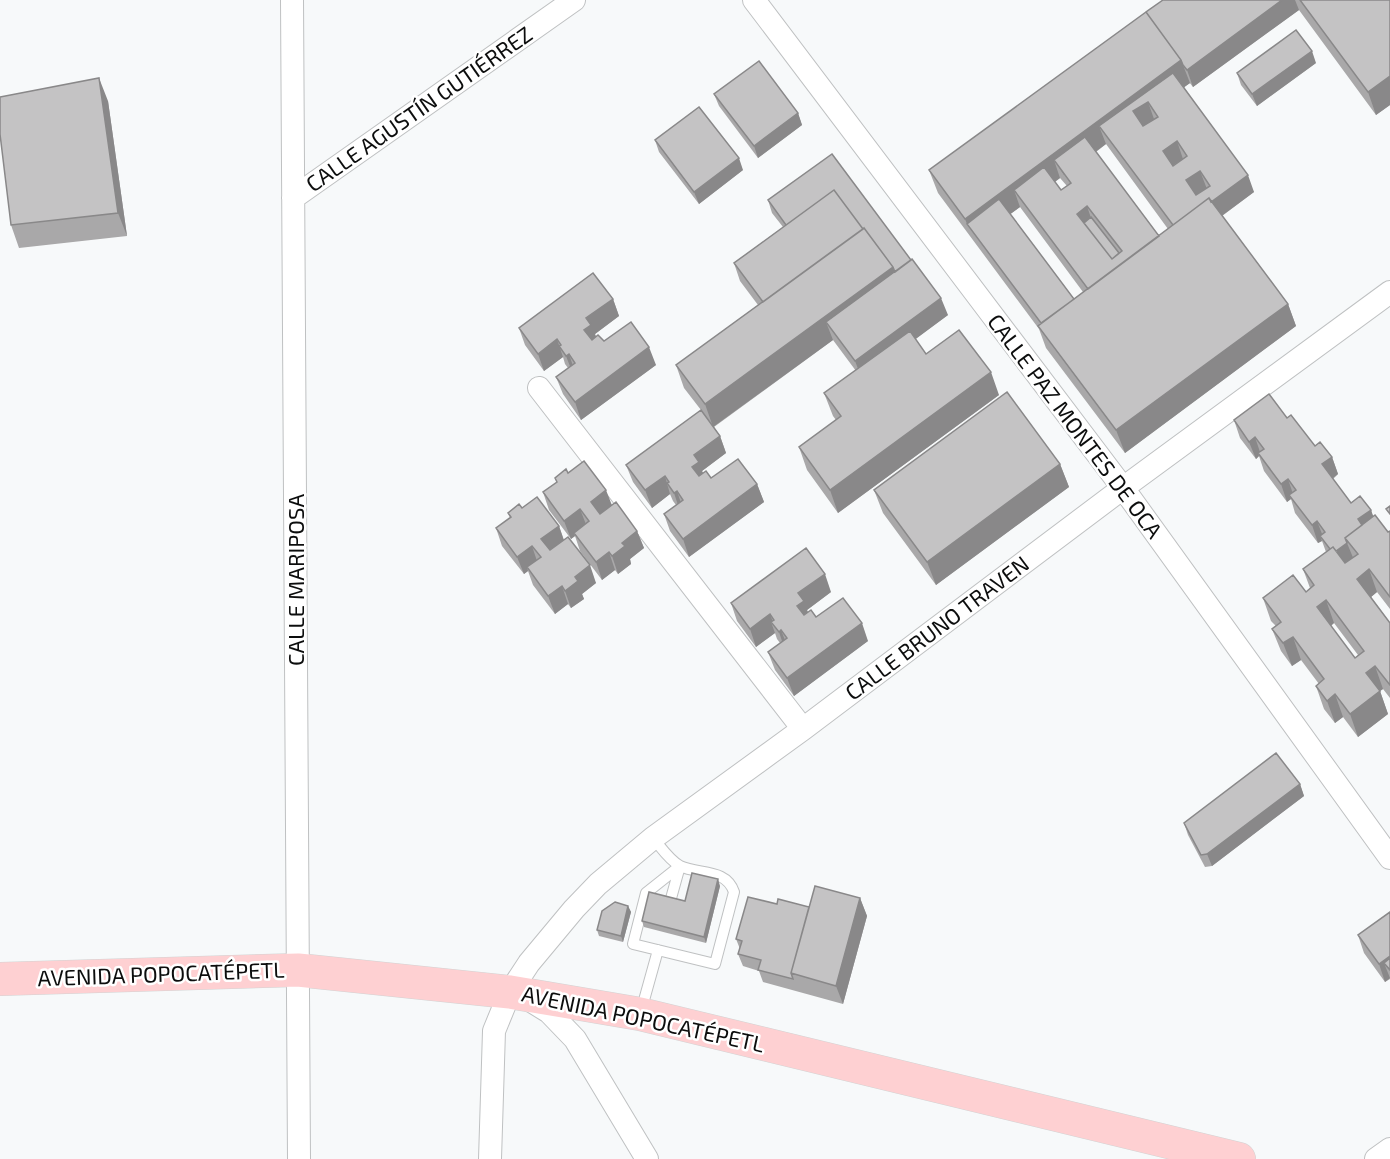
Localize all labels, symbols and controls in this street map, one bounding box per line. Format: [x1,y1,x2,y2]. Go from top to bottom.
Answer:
street label: CALLE AGUSTÍN GUTIÉRREZ [300,20,537,196]
street label: CALLE PAZ MONTES DE OCA [983,308,1169,543]
street label: CALLE MARIPOSA [282,494,308,666]
street label: CALLE BRUNO TRAVEN [839,550,1033,705]
street label: AVENIDA POPOCATÉPETL [37,956,285,990]
street label: AVENIDA POPOCATÉPETL [520,980,767,1056]

